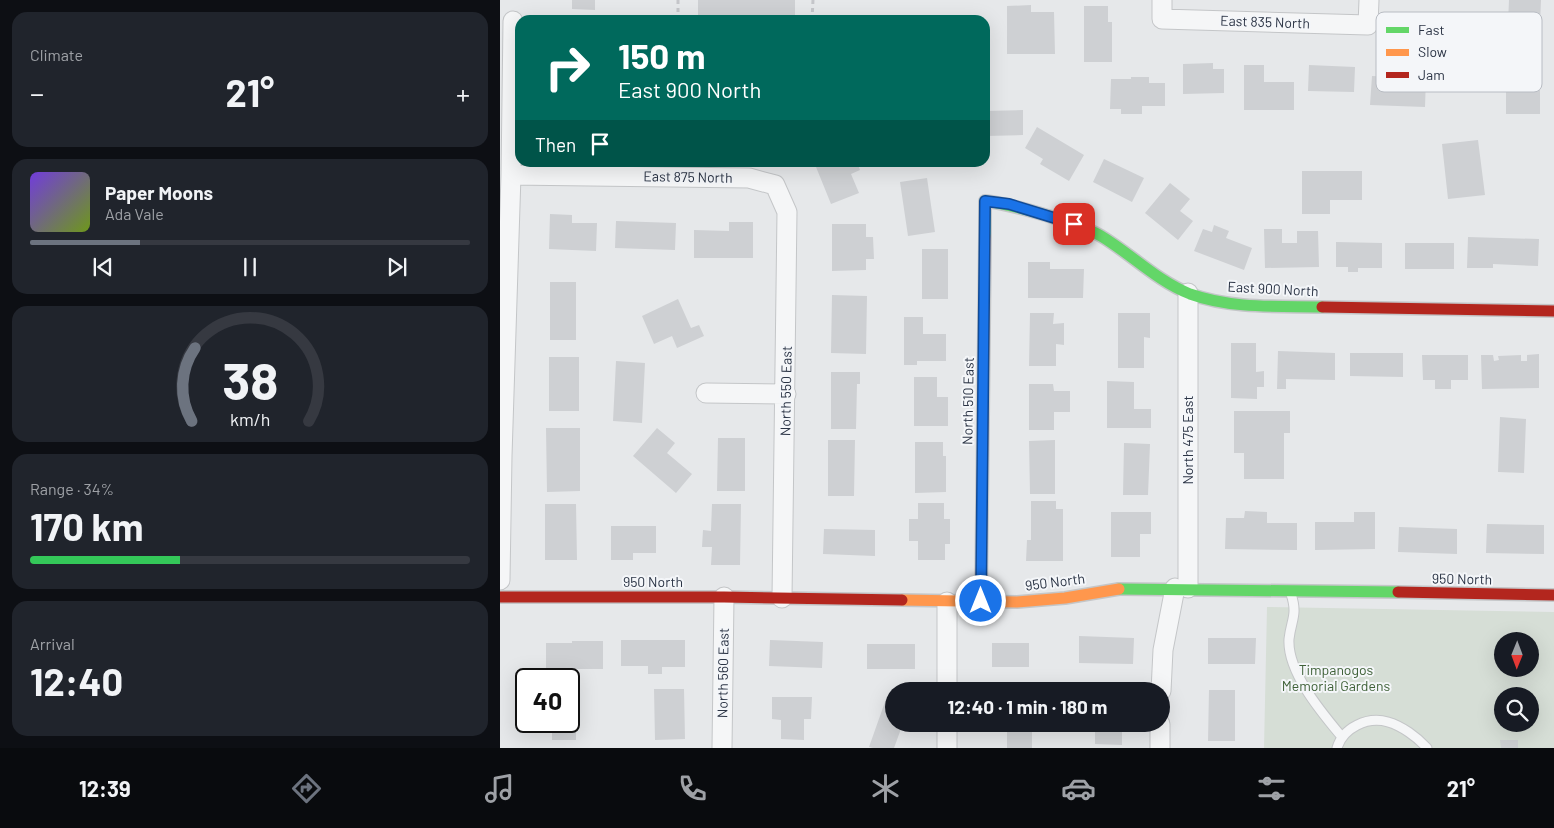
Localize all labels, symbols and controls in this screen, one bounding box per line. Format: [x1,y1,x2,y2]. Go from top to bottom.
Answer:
street label: East 835 North [1220,11,1310,32]
legend [1376,12,1542,92]
text: Fast [1418,21,1444,38]
text: 150 m [618,34,705,76]
icon: right [535,35,600,100]
text: Slow [1418,43,1447,60]
text: Climate [30,45,83,64]
text: Jam [1418,66,1445,83]
text: 21° [226,69,274,115]
text: − [30,76,44,110]
text: + [456,76,470,110]
text: East 900 North [618,76,761,102]
icon: arrive [586,130,614,158]
text: Then [535,133,576,156]
street label: East 875 North [643,167,733,186]
text: Paper Moons [105,181,213,204]
pin [1053,203,1095,245]
text: Ada Vale [105,204,164,223]
icon: arrive [1060,210,1088,238]
icon: previous [89,253,117,281]
icon: pause [236,253,264,281]
icon: next [383,253,411,281]
street label: East 900 North [1227,278,1319,299]
street label: North 550 East [776,346,795,436]
text: 38 [222,348,278,410]
street label: North 510 East [958,357,977,445]
street label: North 475 East [1179,395,1196,485]
text: km/h [230,408,270,430]
text: Range · 34% [30,479,114,498]
text: 170 km [30,503,144,549]
street label: 950 North [1024,569,1086,594]
street label: 950 North [1432,569,1492,588]
street label: 950 North [623,573,683,590]
position arrow [954,574,1006,626]
street label: North 560 East [713,628,732,718]
north arrow [1494,632,1539,678]
map controls [1494,632,1539,732]
text: Arrival [30,634,75,653]
text: 12:40 [30,658,123,704]
park label: Timpanogos Memorial Gardens [1282,661,1390,694]
speed limit sign: 40 [515,668,580,733]
button: search [1494,687,1539,732]
text: 12:40 · 1 min · 180 m [948,695,1107,718]
icon: directions [289,771,324,806]
icon: music [482,771,517,806]
icon: phone [675,771,710,806]
icon: climate [868,771,903,806]
icon: car [1061,771,1096,806]
icon: filters [1254,771,1289,806]
text: 12:39 [79,775,131,801]
text: 21° [1447,775,1475,801]

